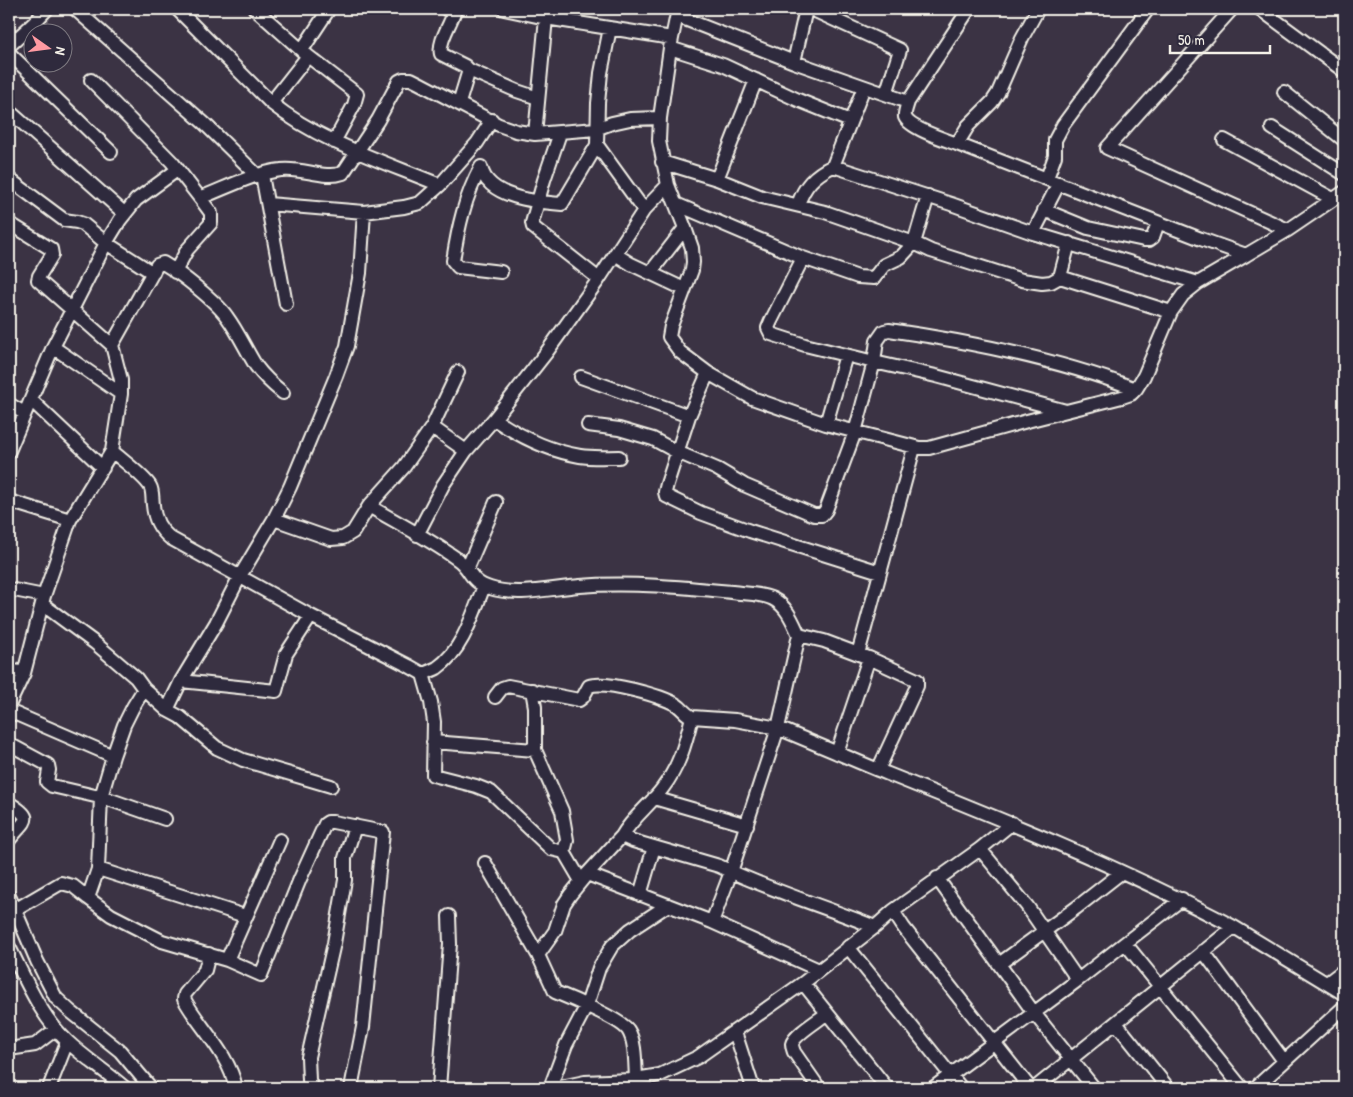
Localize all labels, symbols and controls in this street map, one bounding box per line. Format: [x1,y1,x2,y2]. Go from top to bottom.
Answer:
north arrow [22,22,72,72]
scale bar [1170,22,1270,54]
text: 50 m [1178,29,1205,50]
text: N [51,45,71,58]

